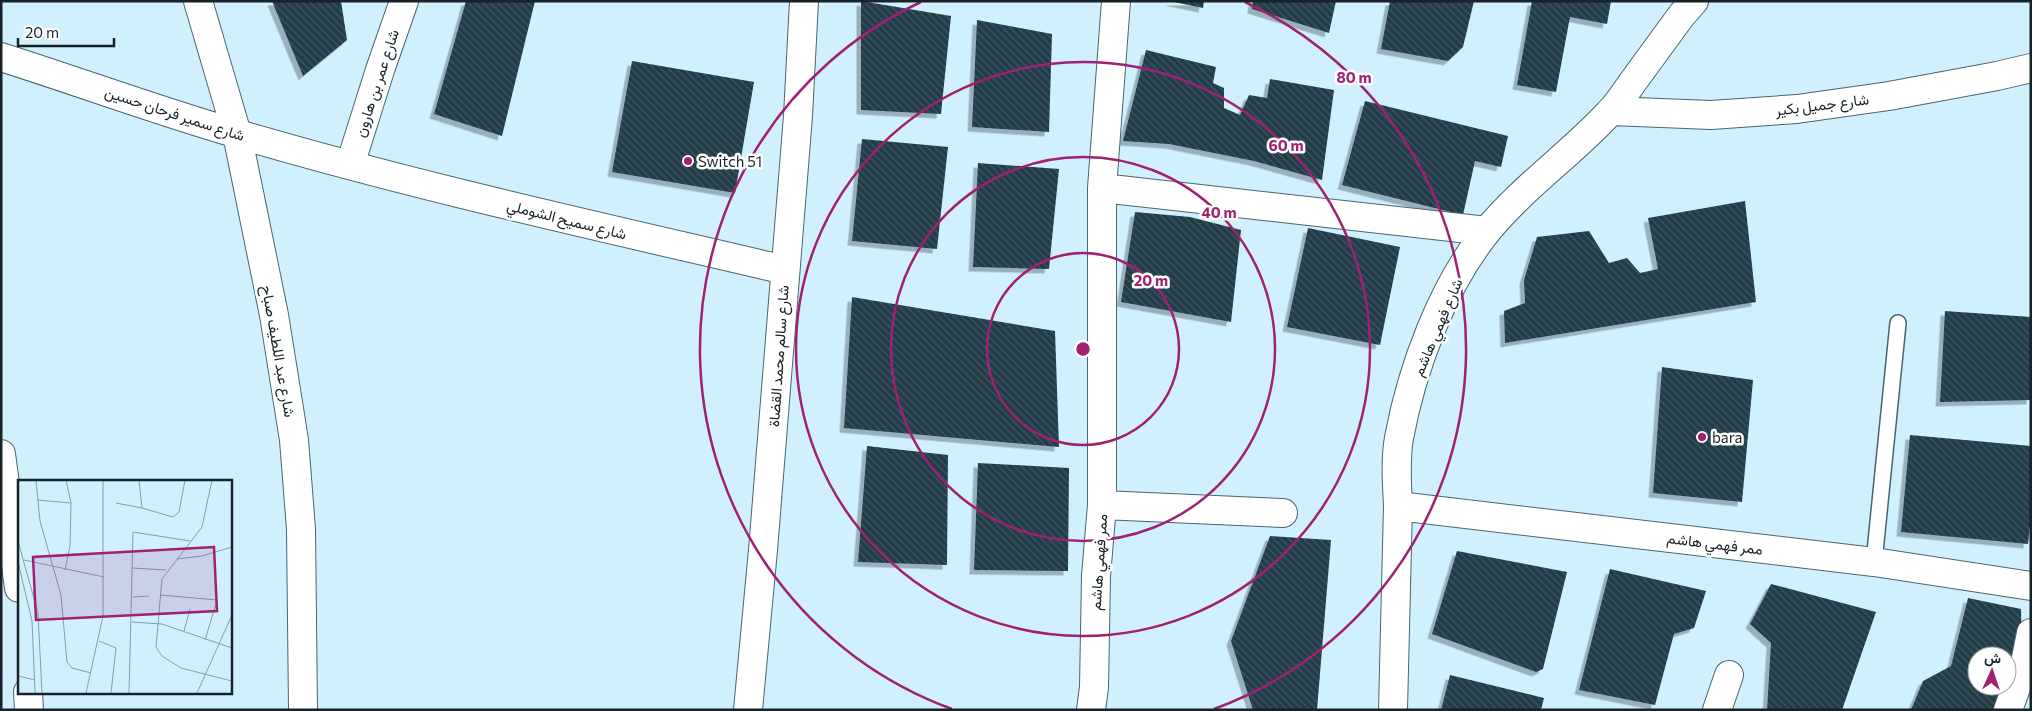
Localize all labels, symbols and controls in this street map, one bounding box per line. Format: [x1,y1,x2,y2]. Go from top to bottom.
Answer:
scale bar [18,15,114,47]
text: 20 m [25,23,59,41]
street label: شارع عمر بن هارون [350,27,405,140]
text: 80 m [1336,68,1372,86]
street label: شارع سمير فرحان حسين [102,82,247,147]
street label: شارع جميل بكير [1773,89,1870,122]
text: 60 m [1268,136,1304,154]
place label: Switch 51 [698,152,762,170]
marker: Switch 51 [682,155,694,167]
street label: شارع سميح الشوملي [504,195,629,247]
text: 40 m [1201,203,1237,221]
text: 20 m [1134,271,1168,289]
street label: شارع فهمي هاشم [1408,275,1470,381]
street label: شارع عبد اللطيف صباح [256,284,299,419]
street label: شارع سالم محمد القضاة [764,284,795,428]
centre of rings [1074,340,1092,358]
place label: bara [1712,428,1742,446]
marker: bara [1696,431,1708,443]
inset map [18,480,231,694]
street label: ممر فهمي هاشم [1086,513,1115,611]
street label: ممر فهمي هاشم [1665,528,1764,563]
north arrow [1967,646,2017,696]
text: ش [1984,649,2002,667]

